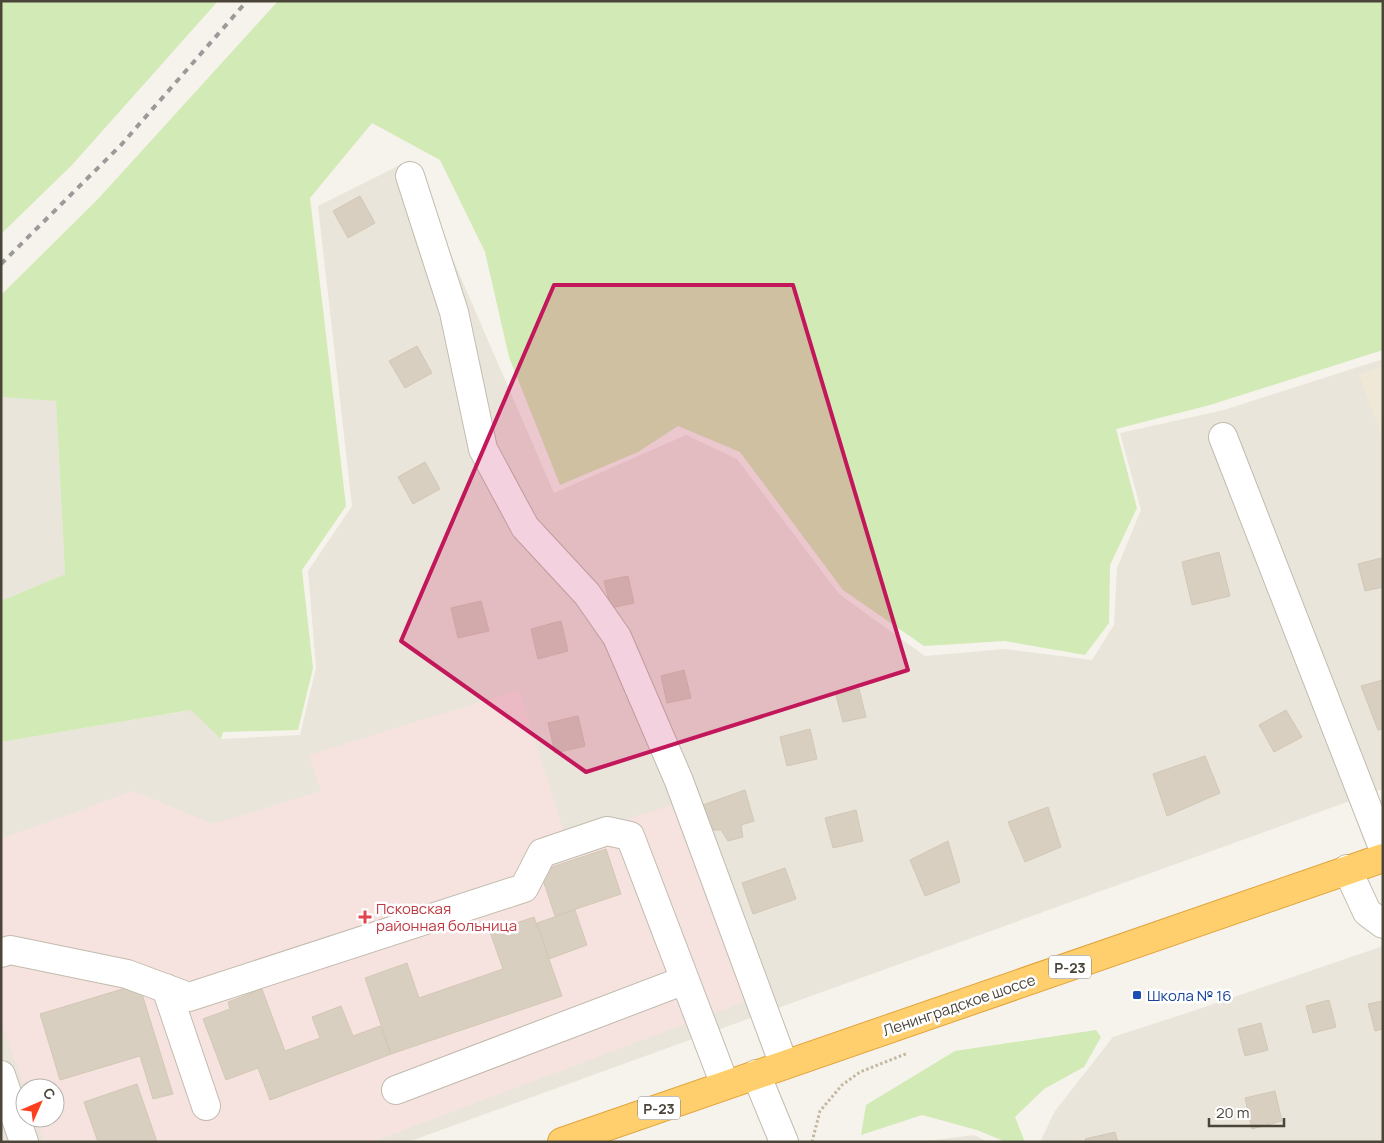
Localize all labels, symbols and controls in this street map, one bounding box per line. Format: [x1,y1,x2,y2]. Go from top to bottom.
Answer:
place label: Псковская районная больница [376,898,517,936]
marker: Псковская районная больница [358,910,372,924]
road number: Р-23 [1049,956,1091,979]
street label: Ленинградское шоссе [880,969,1038,1041]
place label: Школа № 16 [1147,985,1231,1006]
marker: Школа № 16 [1131,989,1143,1001]
north arrow [15,1078,65,1128]
text: С [39,1083,60,1104]
road number: Р-23 [638,1096,680,1120]
scale bar [1209,1096,1284,1128]
text: 20 m [1216,1102,1249,1123]

